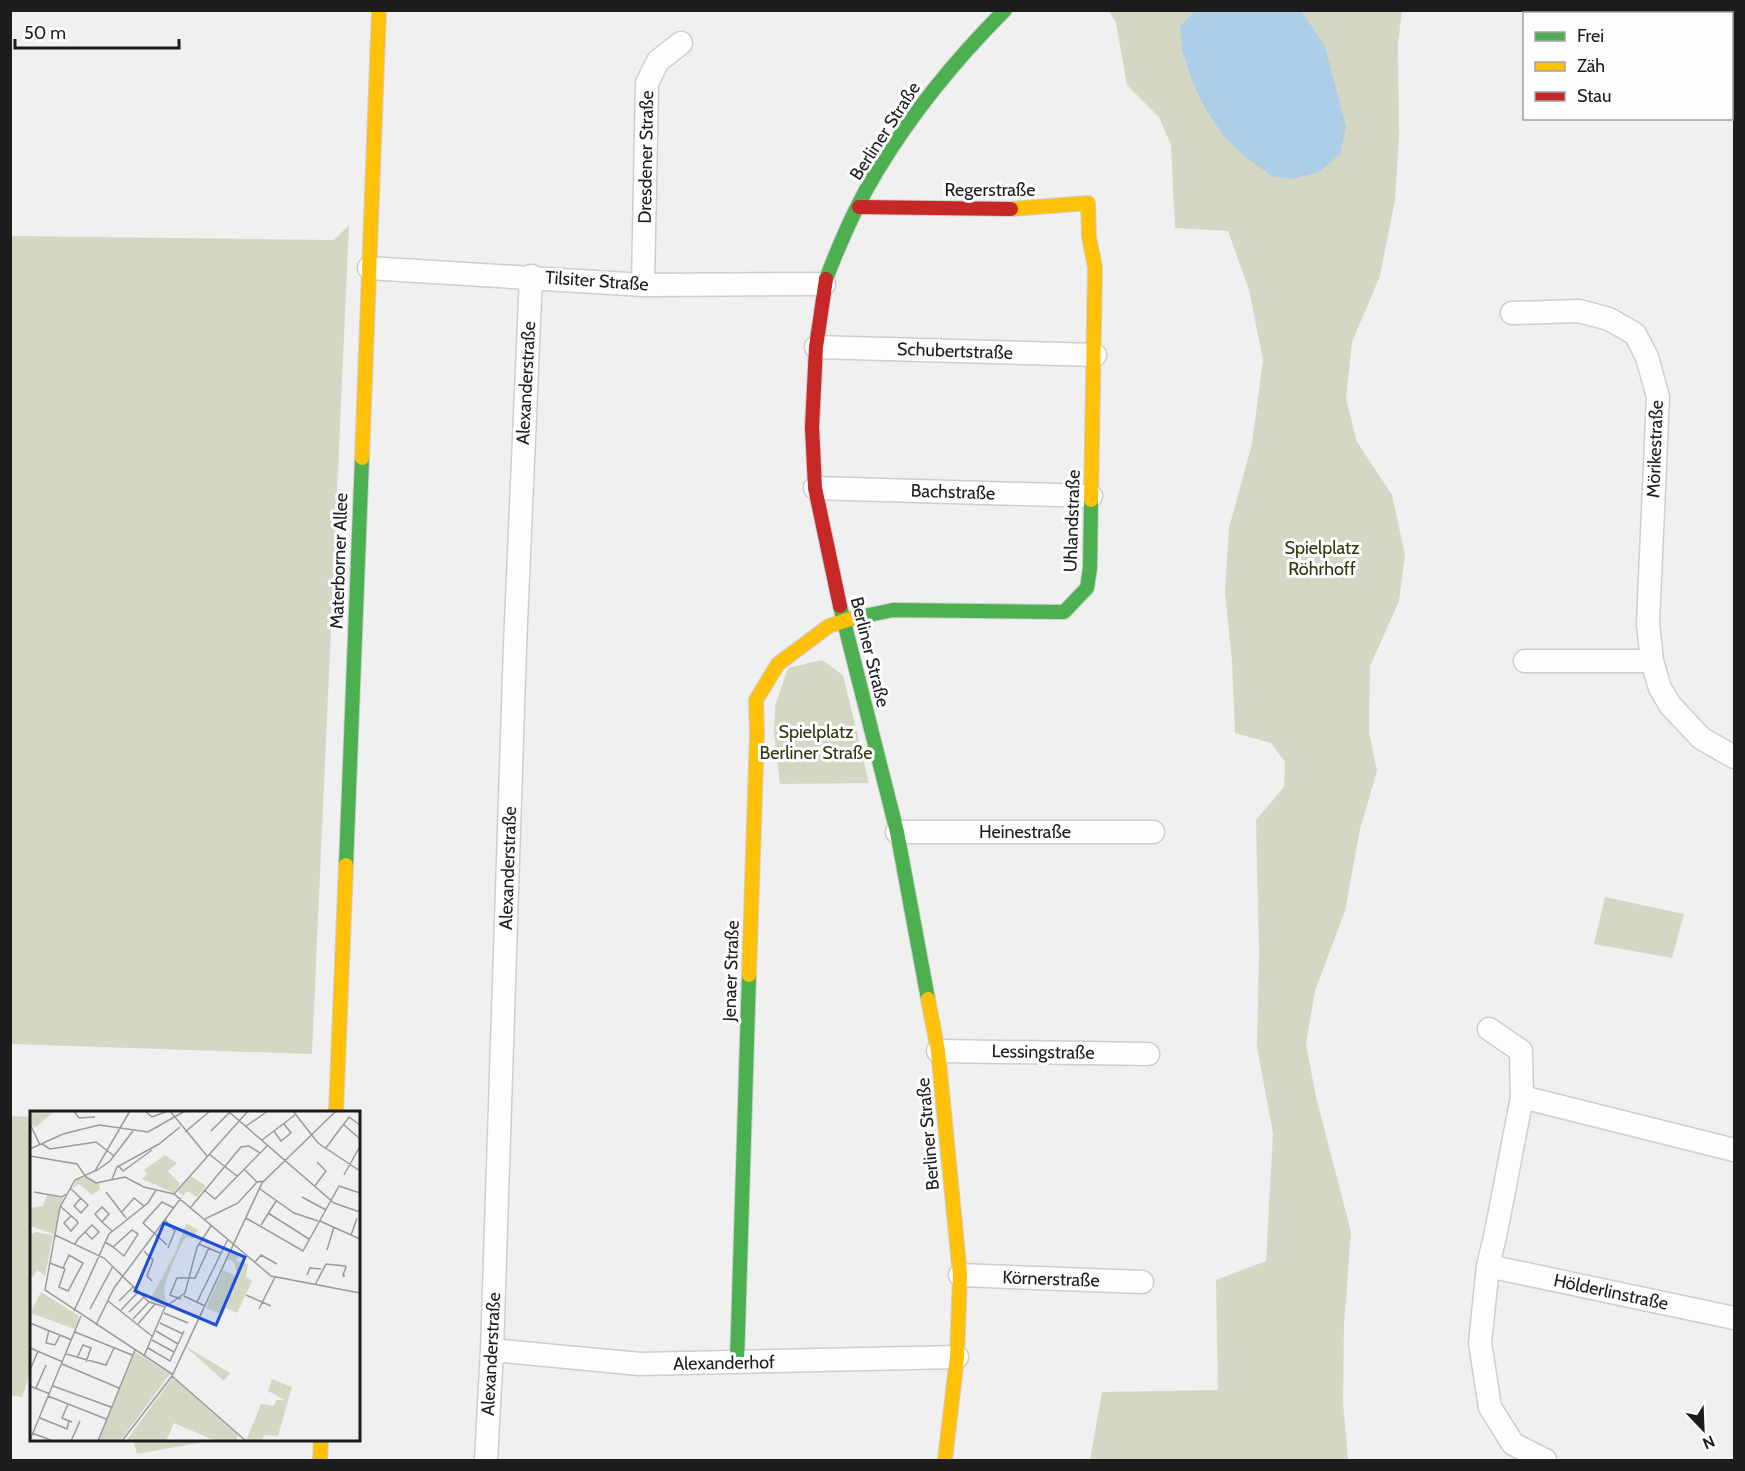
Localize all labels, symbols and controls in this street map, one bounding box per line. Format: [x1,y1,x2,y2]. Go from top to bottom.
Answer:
scale bar [15,12,178,50]
legend [1523,12,1733,120]
text: 50 m [24,22,66,44]
text: Frei [1577,25,1604,47]
text: Zäh [1577,55,1605,77]
street label: Berliner Straße [845,78,925,184]
text: Stau [1577,85,1611,107]
street label: Dresdener Straße [634,90,658,224]
street label: Regerstraße [945,179,1035,201]
street label: Tilsiter Straße [544,266,650,296]
street label: Alexanderstraße [512,321,540,445]
street label: Schubertstraße [897,338,1013,364]
street label: Mörikestraße [1642,400,1668,498]
street label: Uhlandstraße [1059,469,1085,573]
street label: Bachstraße [910,480,996,504]
street label: Materborner Allee [326,493,352,629]
park label: Spielplatz Röhrhoff [1285,537,1360,580]
street label: Berliner Straße [846,595,894,709]
park label: Spielplatz Berliner Straße [760,721,872,764]
street label: Alexanderstraße [495,806,521,930]
street label: Heinestraße [979,821,1071,843]
street label: Jenaer Straße [718,920,744,1023]
street label: Lessingstraße [991,1040,1095,1064]
street label: Berliner Straße [912,1077,944,1191]
inset map [30,1111,360,1441]
street label: Körnerstraße [1002,1266,1100,1292]
street label: Hölderlinstraße [1552,1269,1670,1315]
street label: Alexanderstraße [477,1292,505,1416]
street label: Alexanderhof [673,1351,775,1375]
north arrow [1673,1399,1733,1459]
text: N [1700,1431,1718,1453]

